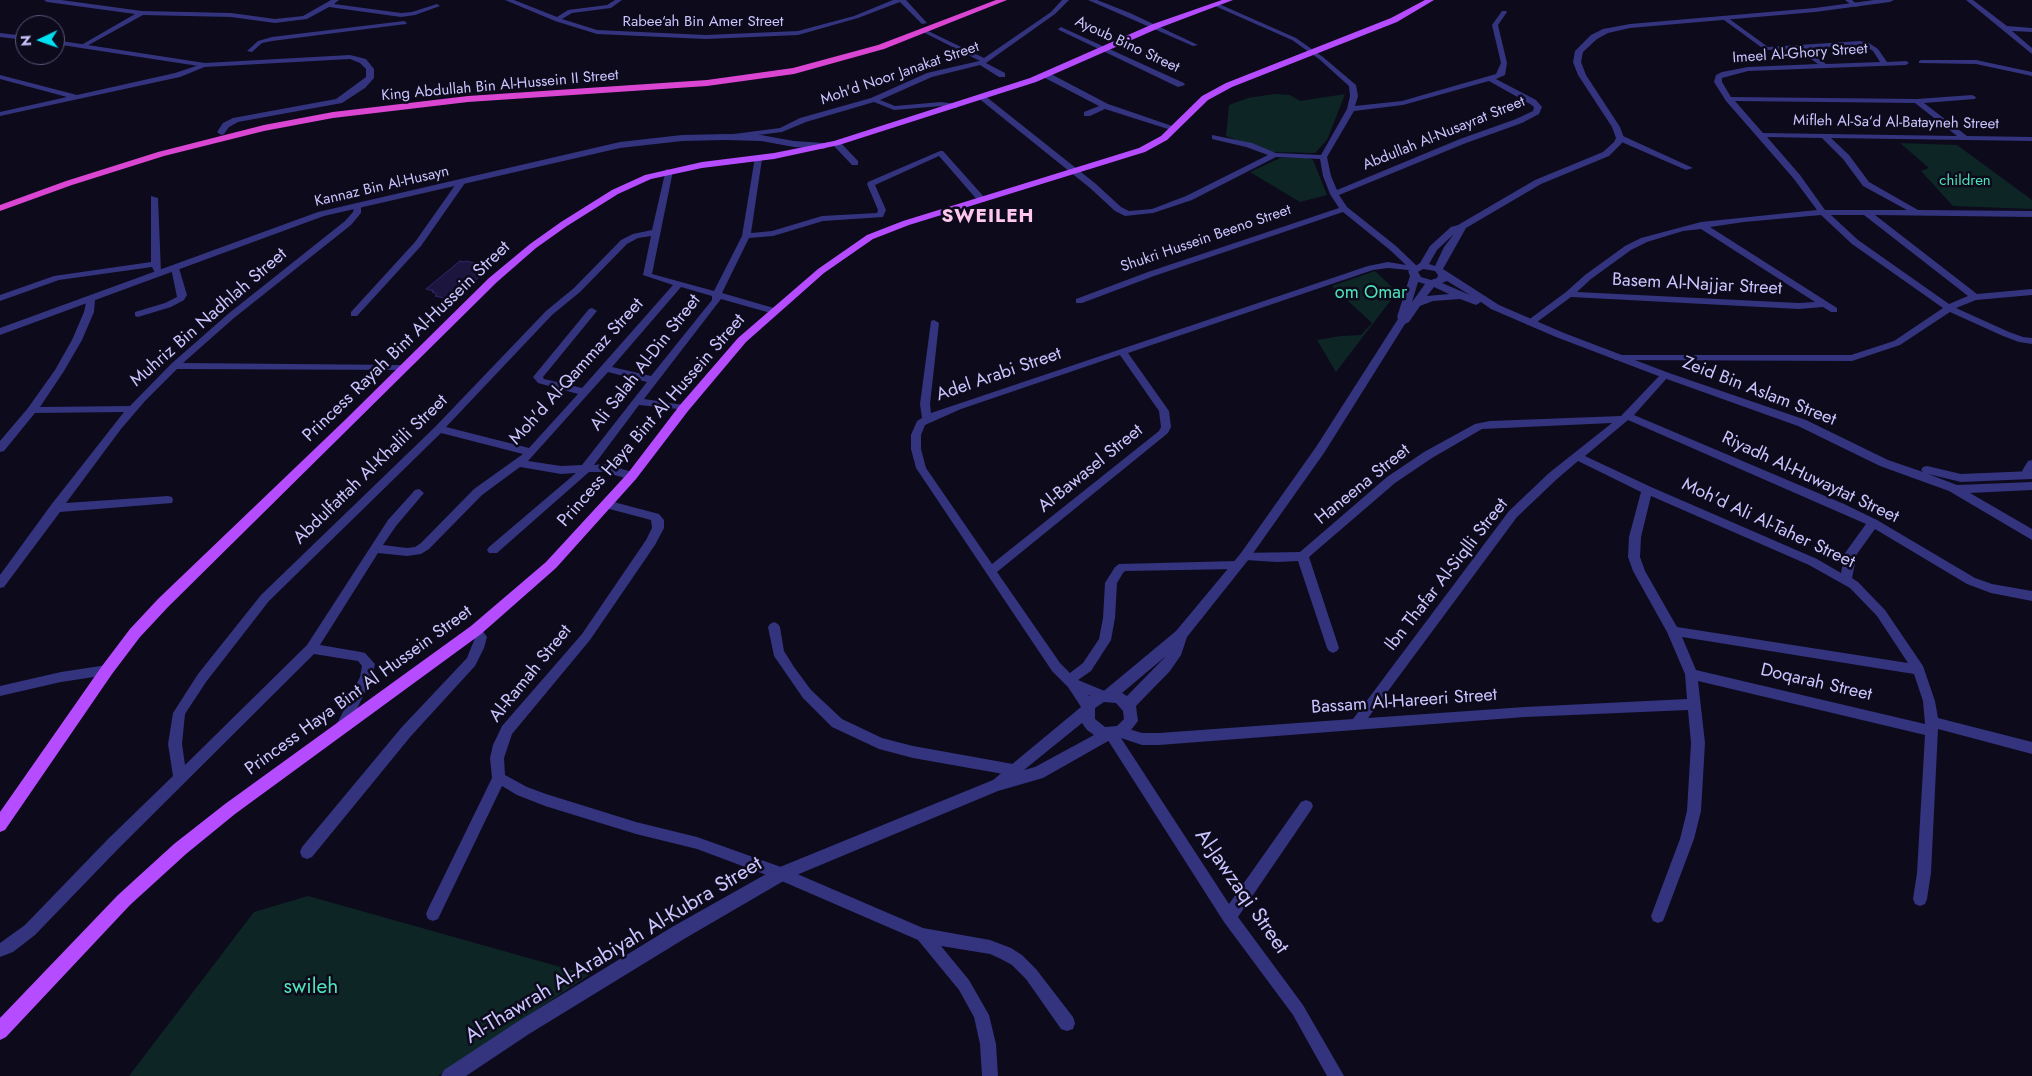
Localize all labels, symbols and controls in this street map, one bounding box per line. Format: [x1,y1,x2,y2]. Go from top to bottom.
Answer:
street label: Rabee‘ah Bin Amer Street [623,13,783,31]
street label: Ayoub Bino Street [1072,13,1182,77]
north arrow [15,15,65,65]
text: N [16,35,36,47]
street label: Moh'd Noor Janakat Street [818,38,982,110]
street label: Imeel Al-Ghory Street [1732,40,1868,68]
street label: King Abdullah Bin Al-Hussein II Street [381,67,619,105]
street label: Abdullah Al-Nusayrat Street [1360,93,1528,175]
street label: Mifleh Al-Sa‘d Al-Batayneh Street [1793,112,1999,134]
street label: Kannaz Bin Al-Husayn [313,163,451,211]
park label: children [1939,172,1991,190]
street label: Shukri Hussein Beeno Street [1118,201,1294,277]
district label: SWEILEH [941,206,1035,228]
street label: Princess Rayah Bint Al-Hussein Street [299,237,515,447]
street label: Muhriz Bin Nadhlah Street [126,244,292,392]
street label: Basem Al-Najjar Street [1611,270,1783,300]
park label: om Omar [1335,283,1407,305]
street label: Ali Salah Al-Din Street [586,291,706,435]
street label: Moh'd Al-Qammaz Street [505,294,649,450]
street label: Princess Haya Bint Al Hussein Street [554,310,750,532]
street label: Adel Arabi Street [934,343,1064,407]
street label: Zeid Bin Aslam Street [1679,353,1839,431]
street label: Abdulfattah Al-Khalili Street [289,391,453,549]
street label: Al-Bawasel Street [1034,420,1148,518]
street label: Riyadh Al-Huwaytat Street [1718,427,1902,529]
street label: Haneena Street [1311,440,1415,530]
street label: Moh'd Ali Al-Taher Street [1678,474,1858,574]
street label: Ibn Thafar Al-Siqlli Street [1381,495,1513,655]
street label: Princess Haya Bint Al Hussein Street [241,601,477,781]
street label: Al-Ramah Street [485,621,577,727]
street label: Doqarah Street [1758,660,1874,706]
street label: Bassam Al-Hareeri Street [1310,685,1498,719]
street label: Al-Jawzaqi Street [1189,825,1293,959]
street label: Al-Thawrah Al-Arabiyah Al-Kubra Street [461,852,767,1050]
park label: swileh [284,975,338,1001]

